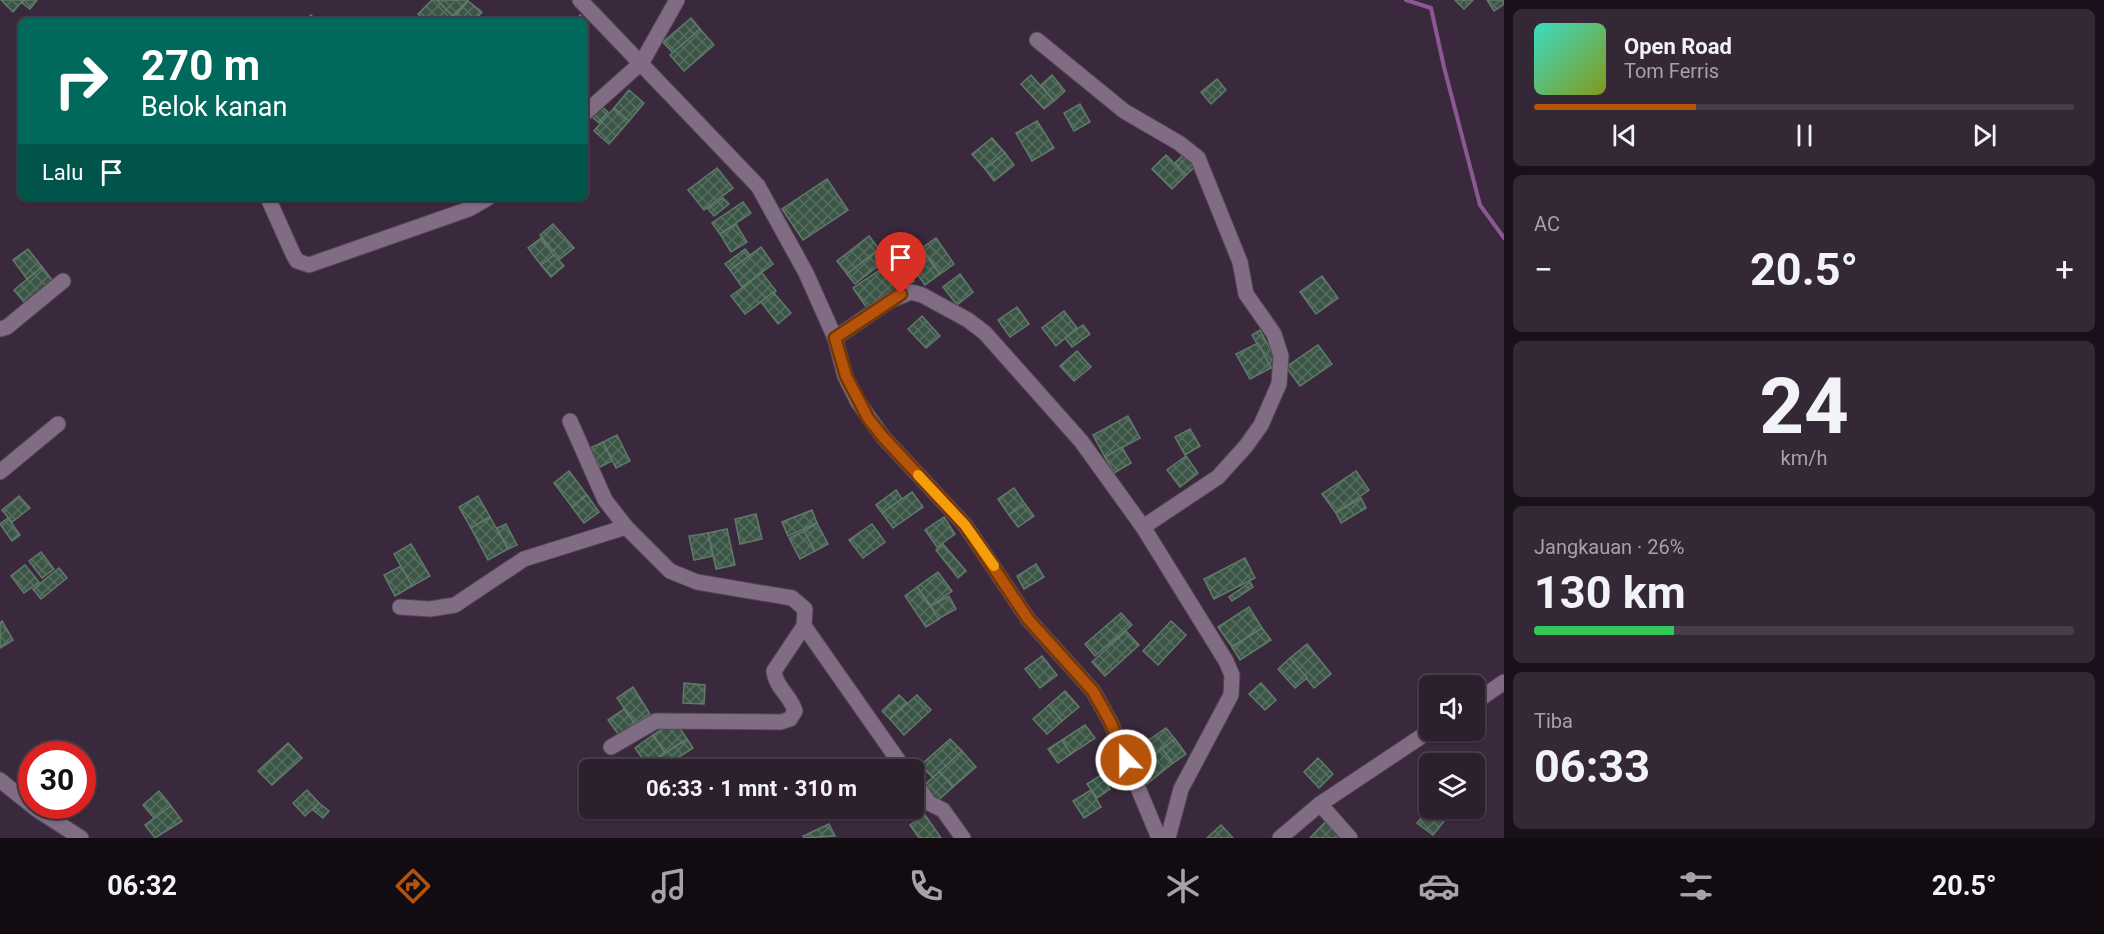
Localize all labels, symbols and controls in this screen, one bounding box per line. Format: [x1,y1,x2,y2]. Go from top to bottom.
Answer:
text: Open Road [1624,34,1732,59]
text: 270 m [141,41,260,90]
icon: right [42,42,120,120]
text: Tom Ferris [1624,59,1719,83]
text: Belok kanan [141,91,287,123]
icon: previous [1608,119,1641,152]
icon: pause [1788,119,1821,152]
icon: next [1968,119,2001,152]
icon: arrive [95,156,128,189]
text: Lalu [42,160,83,185]
text: AC [1534,212,1560,236]
pin [875,232,926,294]
icon: arrive [884,241,917,274]
text: 20.5° [1750,243,1858,296]
text: − [1534,250,1553,289]
text: + [2055,250,2074,289]
text: 24 [1759,361,1849,452]
text: km/h [1781,446,1827,470]
text: Jangkauan · 26% [1534,535,1684,559]
text: 130 km [1534,566,1686,619]
map controls [1419,675,1485,819]
button: sound [1419,675,1485,741]
text: Tiba [1534,709,1573,733]
position arrow [1094,728,1158,792]
text: 06:33 [1534,740,1650,793]
speed limit sign: 30 [18,741,96,819]
button: layers [1419,753,1485,819]
text: 06:33 · 1 mnt · 310 m [646,776,857,801]
icon: directions [392,865,434,907]
icon: music [648,865,690,907]
icon: phone [905,865,947,907]
icon: climate [1162,865,1204,907]
icon: car [1418,865,1460,907]
icon: filters [1675,865,1717,907]
text: 06:32 [107,870,177,902]
text: 20.5° [1932,870,1997,902]

